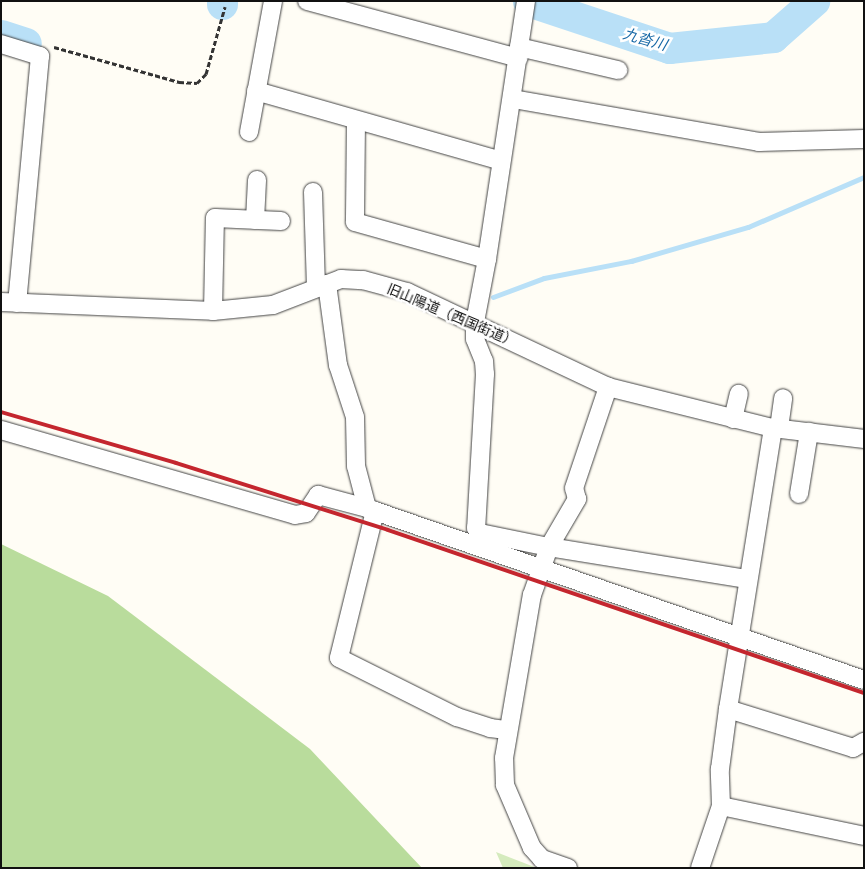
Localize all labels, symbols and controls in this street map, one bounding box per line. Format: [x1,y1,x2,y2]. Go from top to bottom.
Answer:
water label: 九沓川 [621,24,669,54]
street label: 旧山陽道（西国街道） [384,280,520,350]

